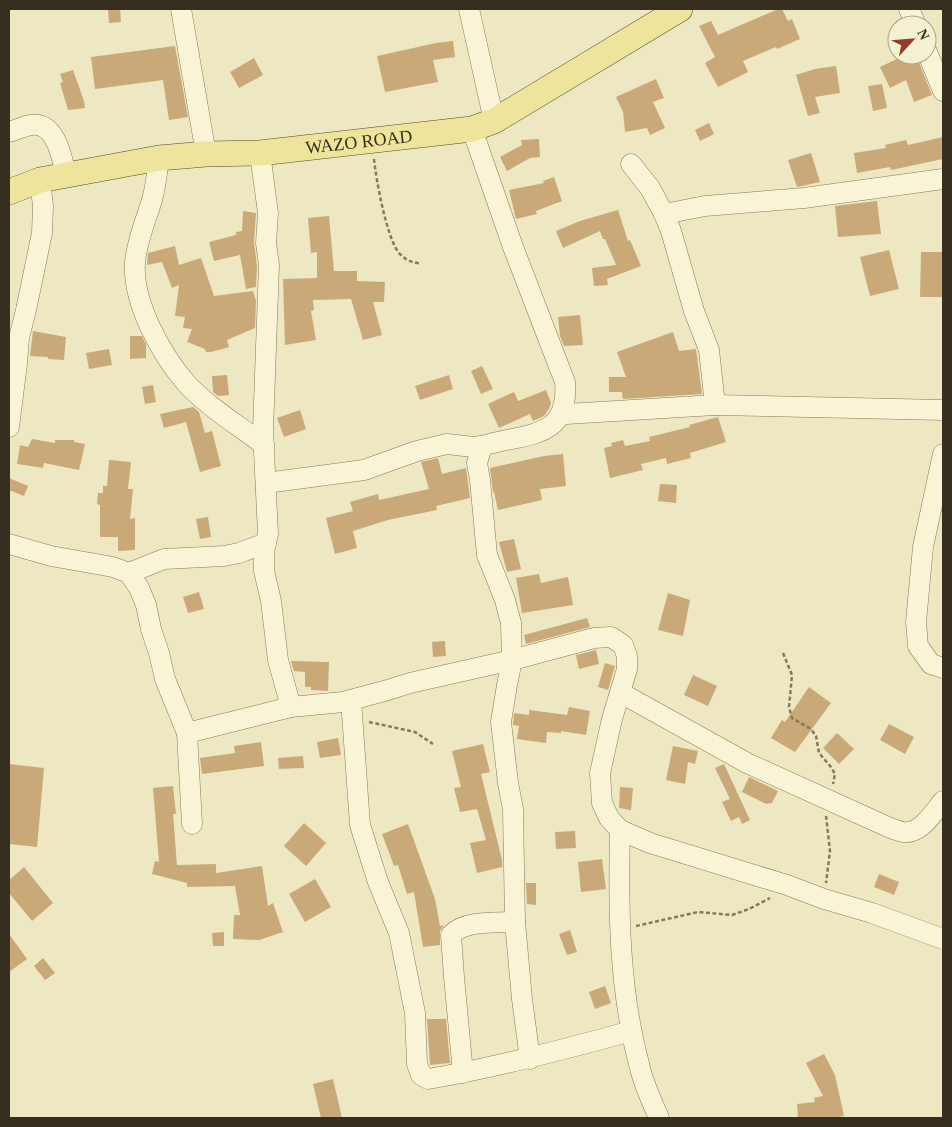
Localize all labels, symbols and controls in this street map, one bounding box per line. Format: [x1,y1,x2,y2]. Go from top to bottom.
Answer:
north arrow [887,15,937,65]
text: N [914,27,932,42]
street label: WAZO ROAD [304,126,413,158]

